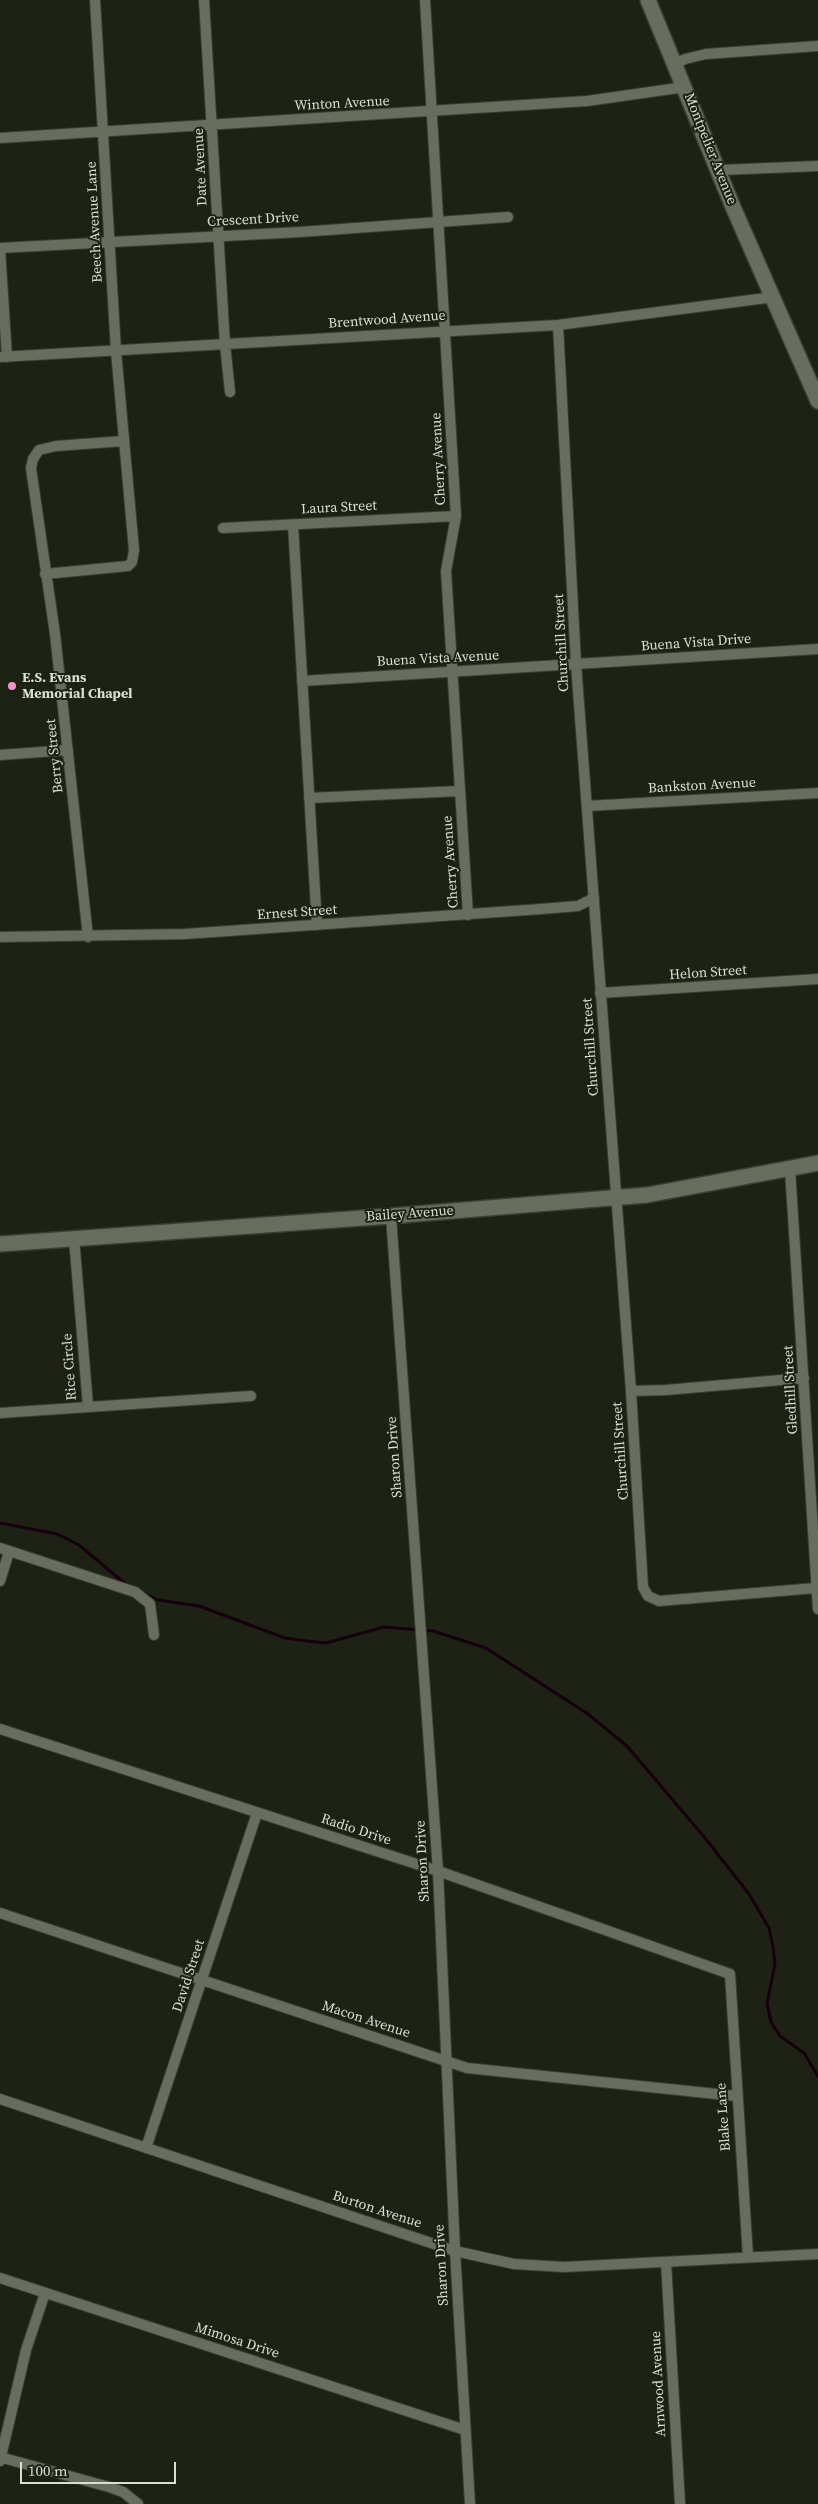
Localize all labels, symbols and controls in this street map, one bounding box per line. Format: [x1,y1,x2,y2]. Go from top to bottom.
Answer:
street label: Montpelier Avenue [680,91,740,207]
street label: Winton Avenue [294,93,390,115]
street label: Date Avenue [191,128,211,206]
street label: Beech Avenue Lane [83,161,107,283]
street label: Crescent Drive [207,209,299,231]
street label: Brentwood Avenue [328,308,446,332]
street label: Cherry Avenue [428,412,450,506]
street label: Laura Street [301,498,377,518]
street label: Churchill Street [551,594,573,692]
street label: Buena Vista Drive [640,631,752,655]
street label: Buena Vista Avenue [376,647,500,671]
place label: E.S. Evans Memorial Chapel [22,670,133,702]
marker: E.S. Evans Memorial Chapel [6,680,18,692]
street label: Berry Street [43,718,67,794]
street label: Bankston Avenue [648,775,756,797]
street label: Cherry Avenue [439,815,463,909]
street label: Ernest Street [256,902,338,924]
street label: Helon Street [669,962,747,984]
street label: Churchill Street [579,997,603,1097]
street label: Bailey Avenue [366,1203,454,1225]
street label: Rice Circle [59,1333,81,1401]
street label: Gledhill Street [780,1345,802,1435]
street label: Churchill Street [609,1401,633,1501]
street label: Sharon Drive [384,1416,406,1498]
street label: Radio Drive [319,1811,393,1849]
street label: Sharon Drive [412,1820,434,1902]
street label: David Street [169,1938,209,2014]
street label: Macon Avenue [320,1998,412,2042]
street label: Blake Lane [713,2082,735,2152]
street label: Burton Avenue [330,2188,424,2232]
street label: Sharon Drive [431,2224,453,2306]
street label: Mimosa Drive [193,2320,281,2362]
street label: Arnwood Avenue [648,2331,670,2437]
scale bar [22,2452,179,2484]
text: 100 m [28,2460,68,2481]

